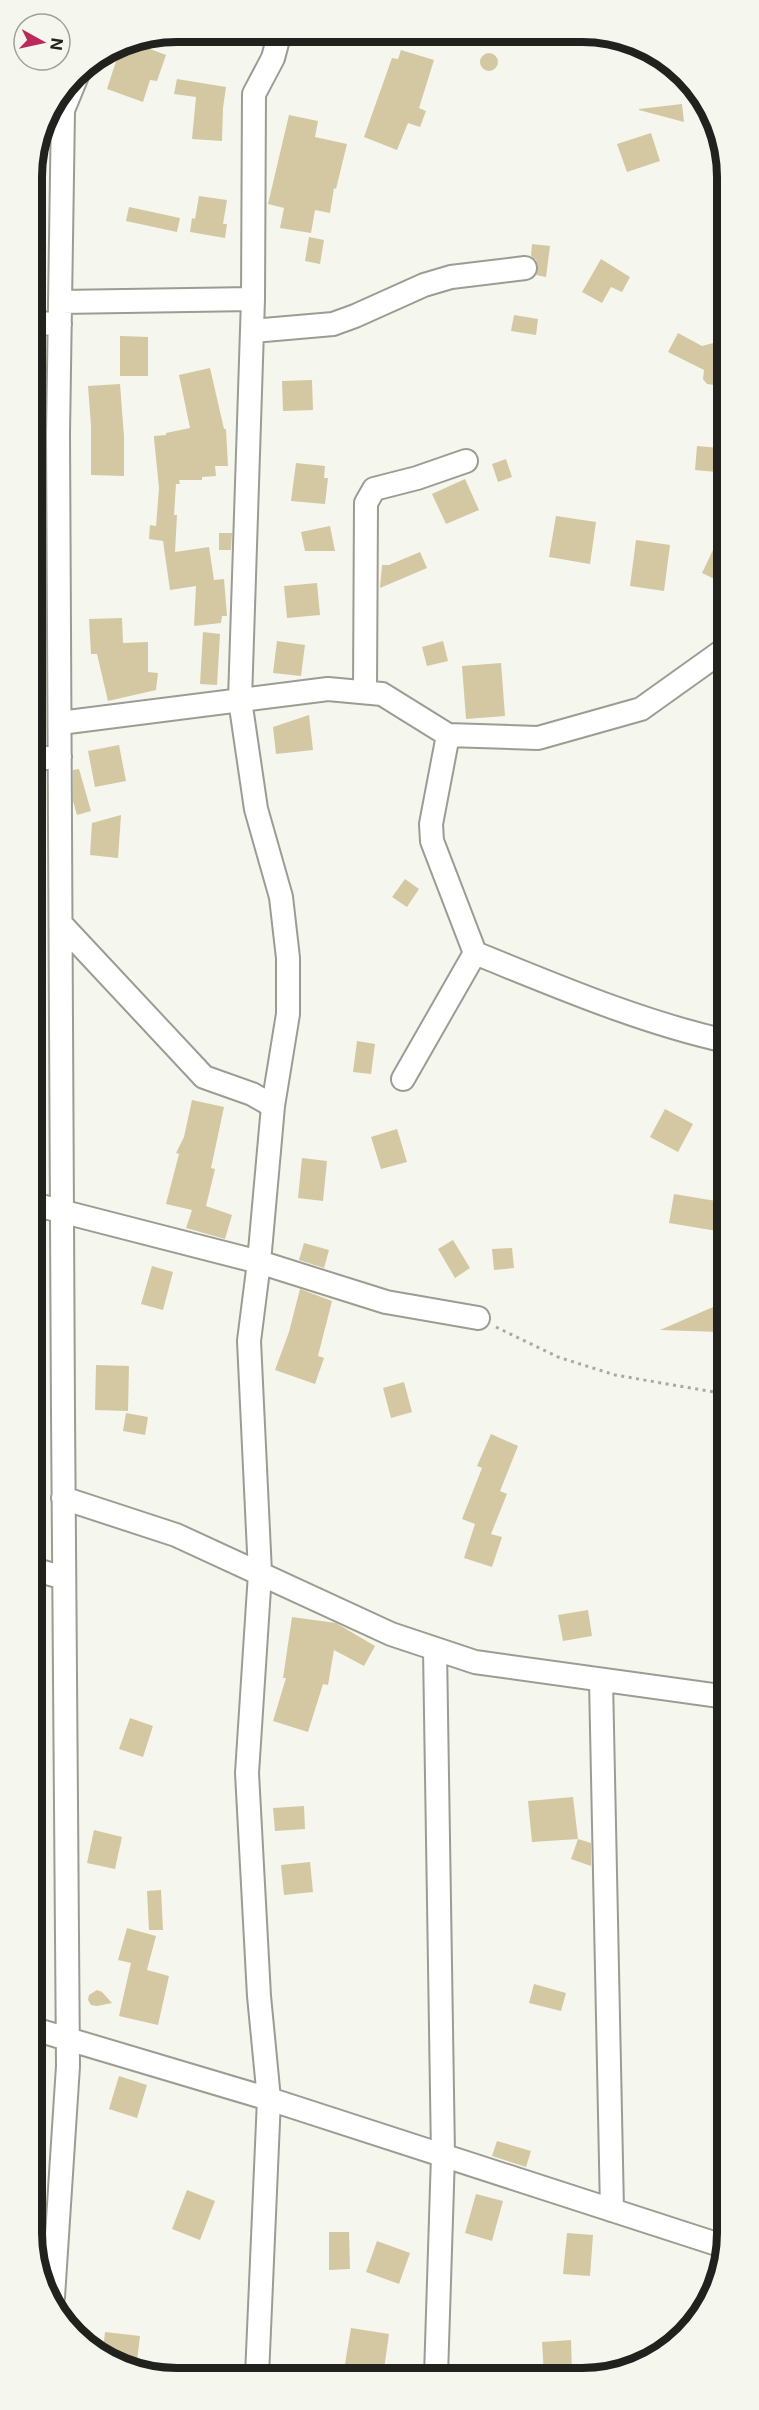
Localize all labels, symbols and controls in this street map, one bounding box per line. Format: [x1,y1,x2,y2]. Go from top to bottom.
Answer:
north arrow [12,12,72,72]
text: N [46,37,68,52]

